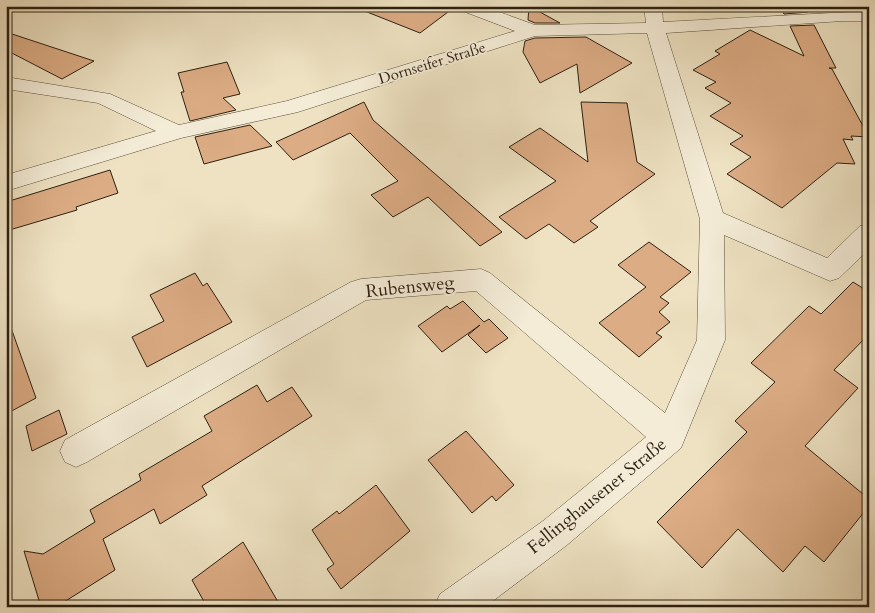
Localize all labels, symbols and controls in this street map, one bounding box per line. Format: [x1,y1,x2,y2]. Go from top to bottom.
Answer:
street label: Dornseifer Straße [376,37,488,89]
street label: Rubensweg [364,270,457,304]
street label: Fellinghausener Straße [522,432,672,560]

